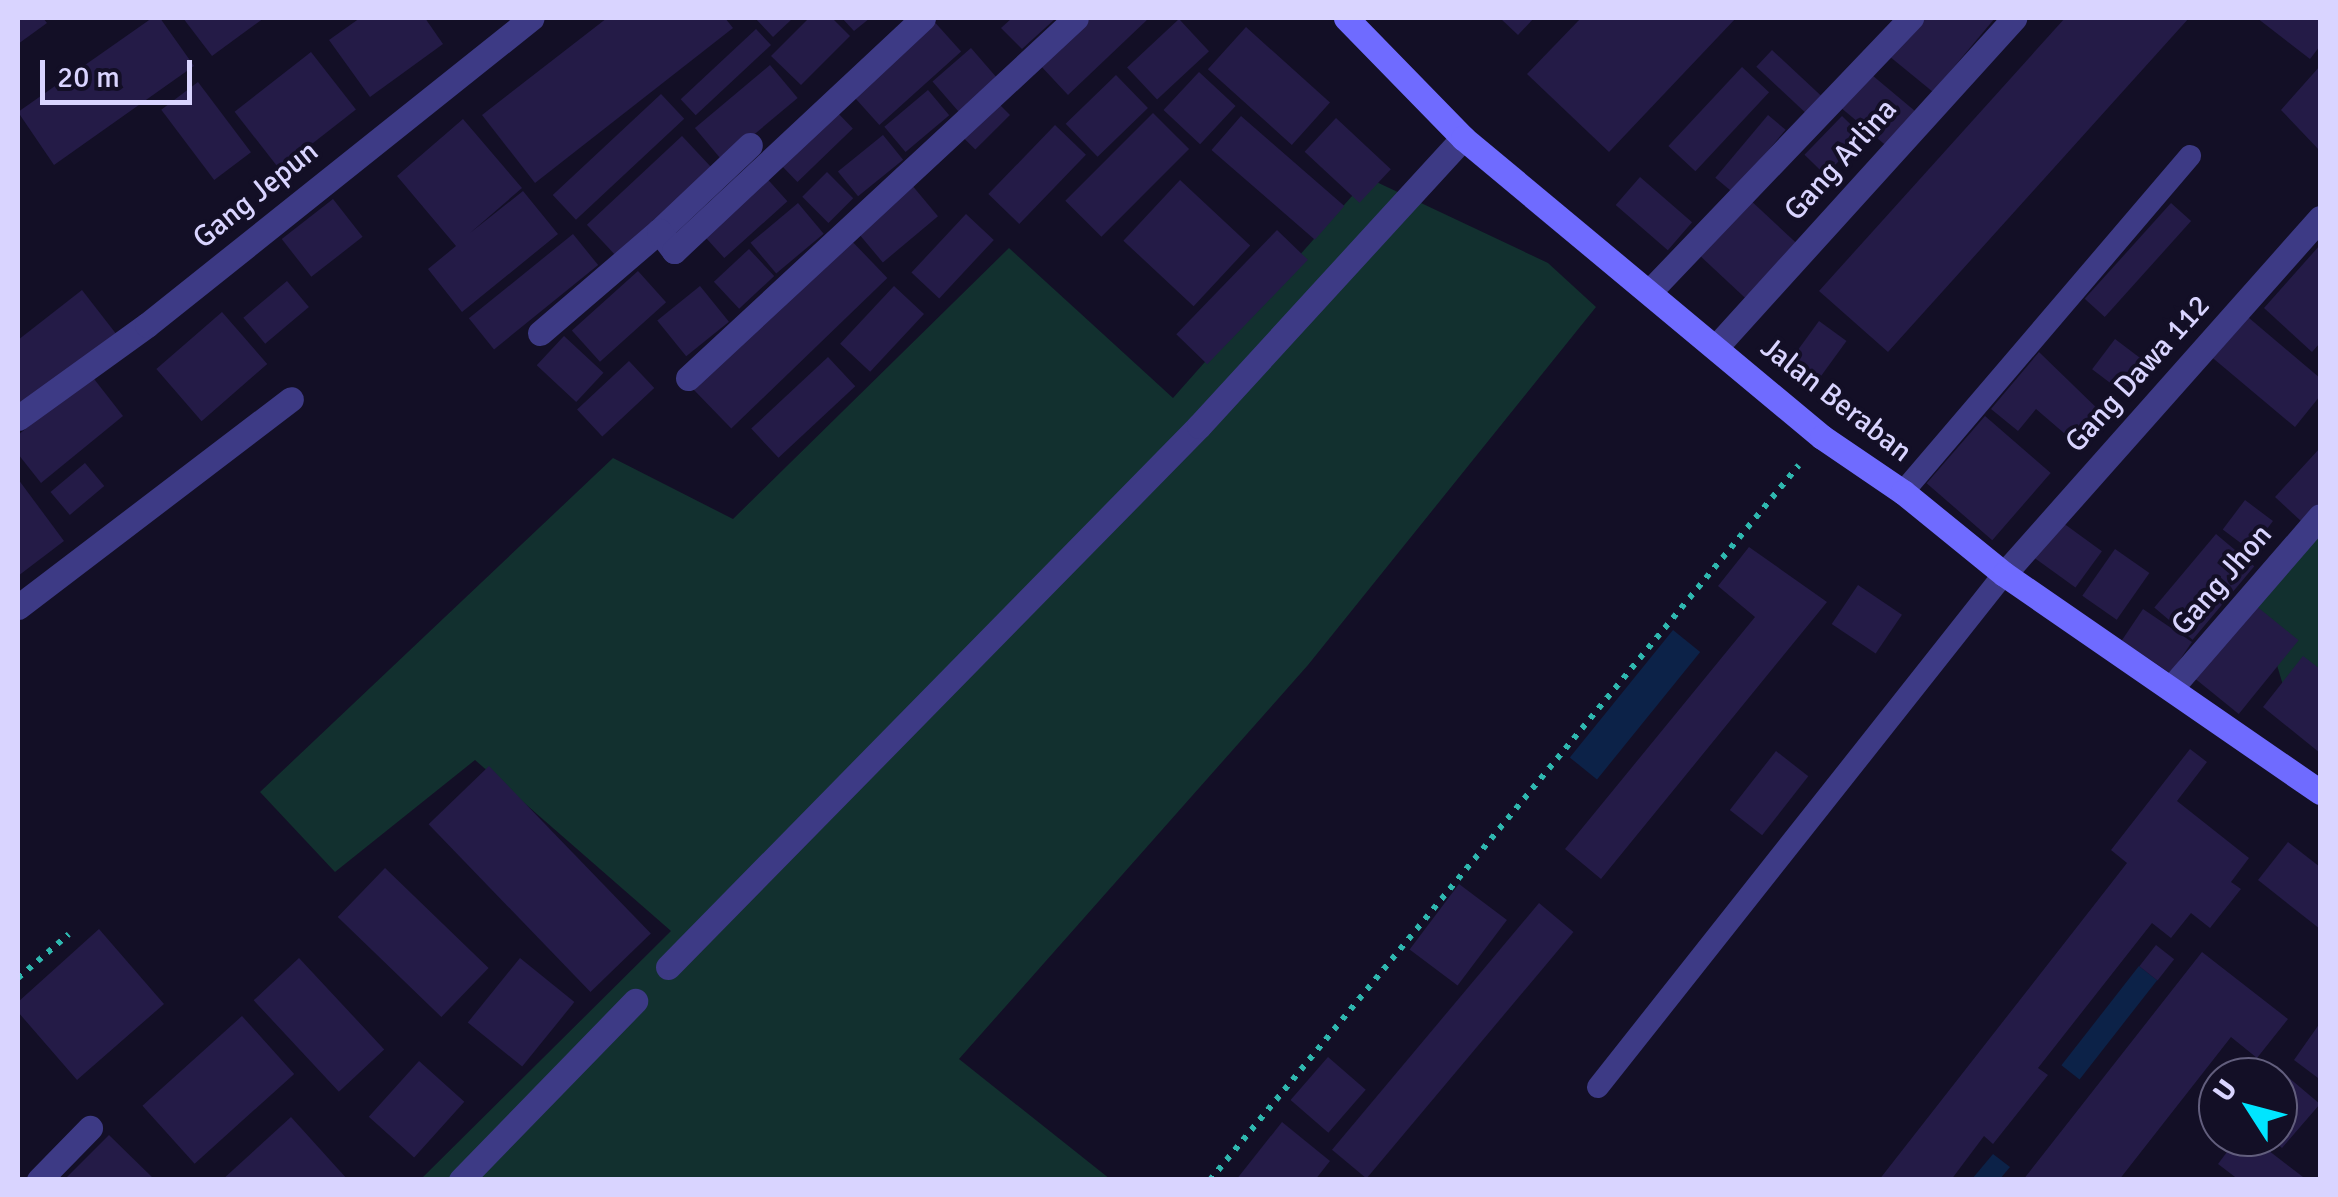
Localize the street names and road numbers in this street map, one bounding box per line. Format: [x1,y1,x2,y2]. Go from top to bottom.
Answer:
street label: Gang Arlina [1777,92,1905,228]
street label: Gang Jepun [186,134,326,256]
street label: Gang Dawa 112 [2058,288,2218,460]
street label: Jalan Beraban [1753,330,1919,470]
street label: Gang Jhon [2164,517,2280,643]

